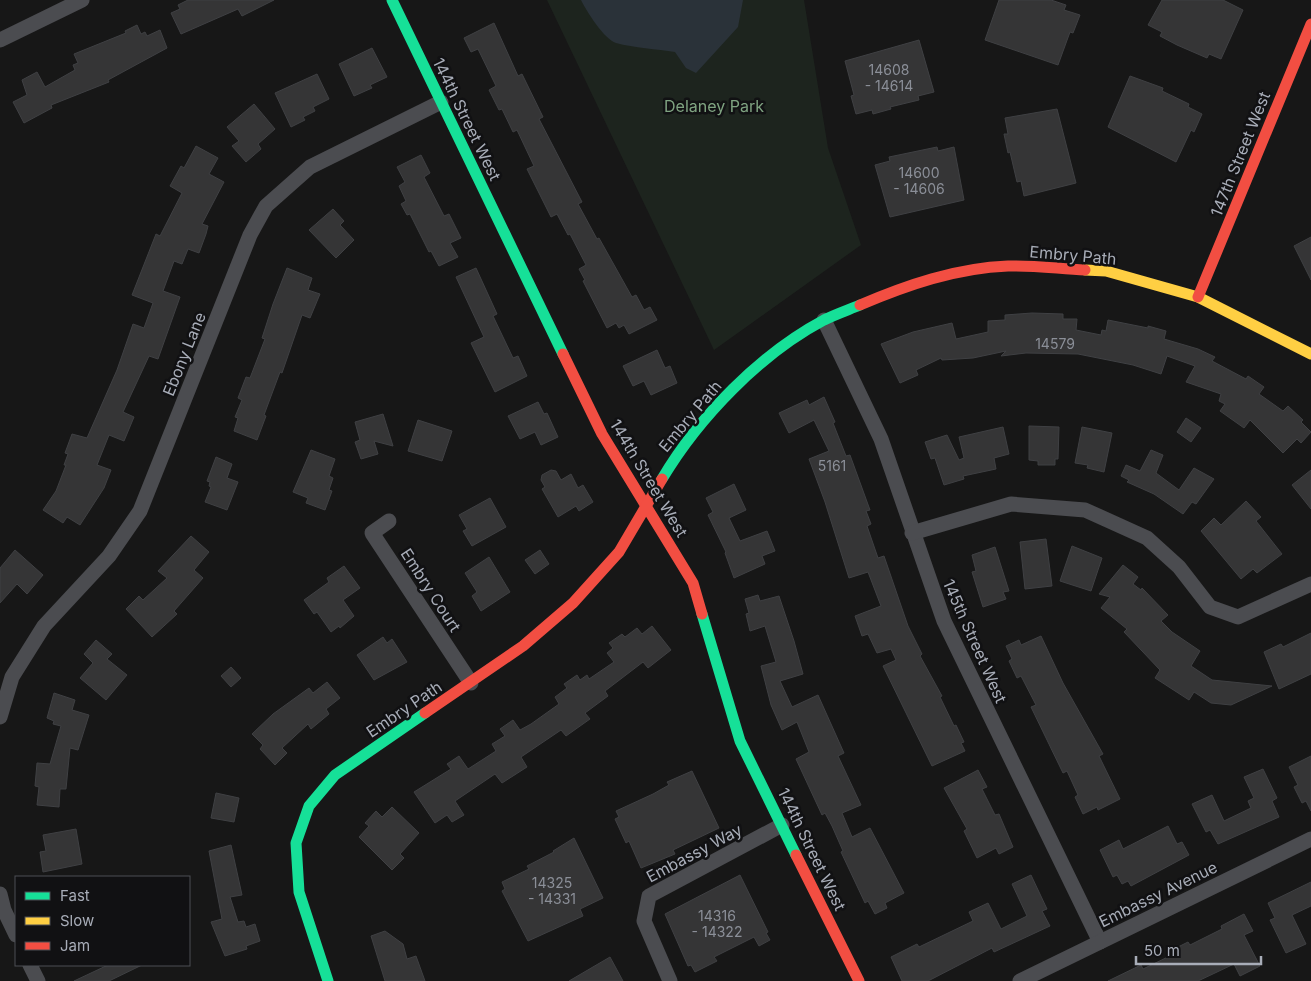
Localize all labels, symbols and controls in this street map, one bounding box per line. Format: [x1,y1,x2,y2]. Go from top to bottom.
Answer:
street label: 144th Street West [429,54,505,184]
house number: 14608 - 14614 [865,61,913,94]
street label: 147th Street West [1206,89,1274,219]
park label: Delaney Park [664,96,764,116]
house number: 14600 - 14606 [893,164,945,197]
street label: Embry Path [1029,241,1117,269]
street label: Ebony Lane [158,309,210,399]
house number: 14579 [1035,335,1075,352]
street label: Embry Path [654,376,726,456]
street label: 144th Street West [606,415,692,541]
house number: 5161 [818,457,846,474]
street label: Embry Court [397,545,465,635]
street label: 145th Street West [939,576,1011,706]
street label: Embry Path [362,676,446,742]
street label: 144th Street West [774,784,850,914]
street label: Embassy Way [643,819,745,887]
street label: Embassy Avenue [1096,857,1220,931]
house number: 14325 - 14331 [528,874,576,907]
legend [15,876,190,966]
text: Fast [60,886,90,905]
house number: 14316 - 14322 [692,907,742,940]
text: Slow [60,911,94,930]
scale bar [1136,934,1261,966]
text: Jam [60,936,90,955]
text: 50 m [1144,941,1180,960]

